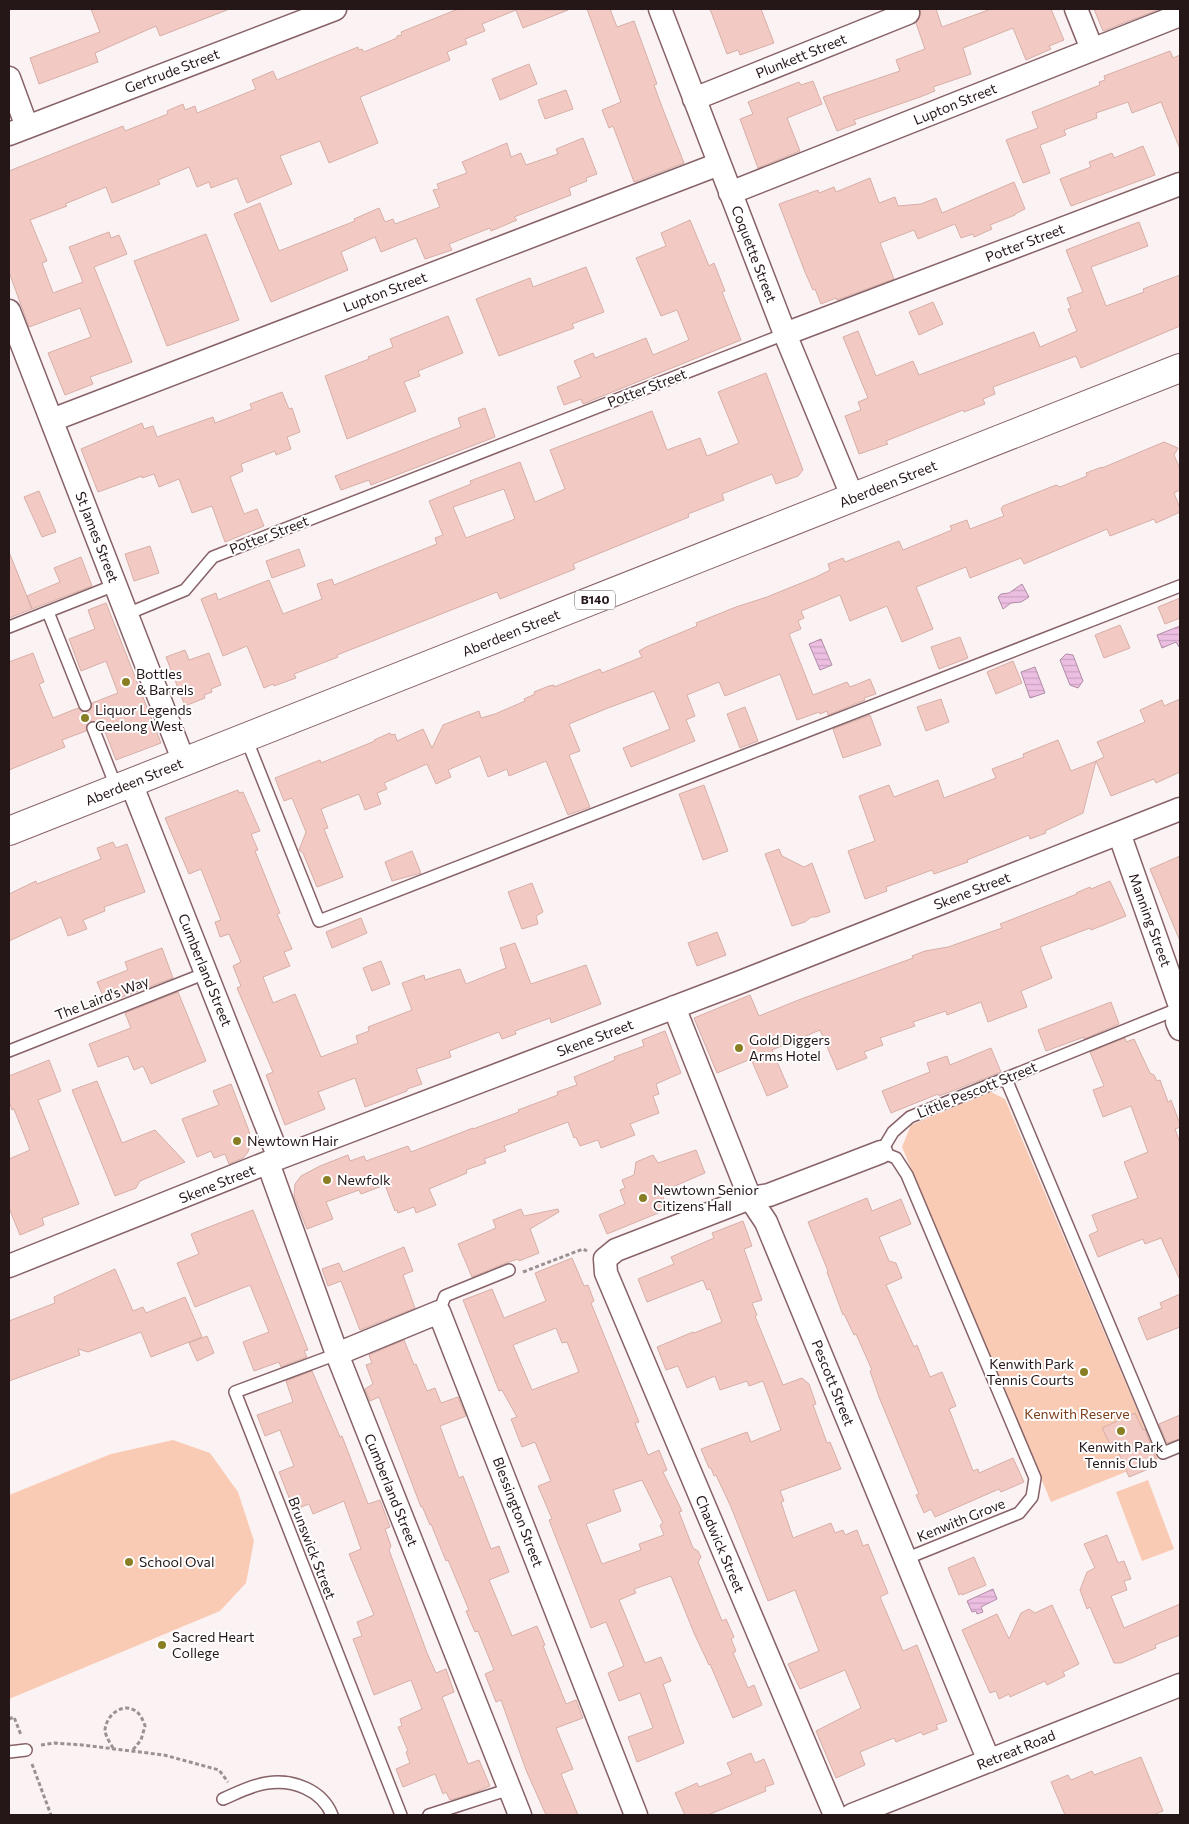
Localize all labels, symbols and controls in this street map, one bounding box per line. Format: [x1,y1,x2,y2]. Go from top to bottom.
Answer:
street label: Plunkett Street [753,29,849,81]
street label: Gertrude Street [122,45,222,96]
street label: Lupton Street [911,79,999,128]
street label: Coquette Street [728,203,781,305]
street label: Potter Street [983,220,1067,265]
street label: Lupton Street [341,268,429,315]
street label: Potter Street [605,365,689,410]
street label: Aberdeen Street [837,456,939,511]
street label: St James Street [72,489,123,585]
street label: Potter Street [227,512,311,557]
road number: B140 [575,590,615,610]
street label: Aberdeen Street [460,605,562,660]
place label: Bottles & Barrels [136,665,194,698]
marker: Bottles & Barrels [120,676,132,688]
place label: Liquor Legends Geelong West [95,701,192,734]
marker: Liquor Legends Geelong West [79,712,91,724]
street label: Aberdeen Street [83,754,185,809]
street label: Skene Street [931,868,1013,913]
street label: Manning Street [1126,871,1175,969]
street label: Cumberland Street [175,911,236,1029]
street label: The Laird's Way [52,972,151,1023]
street label: Skene Street [554,1015,636,1060]
place label: Gold Diggers Arms Hotel [749,1031,830,1064]
marker: Gold Diggers Arms Hotel [733,1042,745,1054]
street label: Little Pescott Street [914,1058,1040,1121]
place label: Newtown Hair [247,1132,339,1149]
marker: Newtown Hair [231,1135,243,1147]
street label: Skene Street [176,1160,258,1207]
place label: Newfolk [337,1171,391,1188]
marker: Newfolk [321,1174,333,1186]
place label: Newtown Senior Citizens Hall [653,1181,759,1214]
marker: Newtown Senior Citizens Hall [637,1192,649,1204]
street label: Pescott Street [808,1337,859,1429]
place label: Kenwith Park Tennis Courts [987,1355,1074,1388]
marker: Kenwith Park Tennis Courts [1078,1366,1090,1378]
park label: Kenwith Reserve [1024,1405,1130,1422]
marker: Kenwith Park Tennis Club [1115,1425,1127,1437]
street label: Cumberland Street [361,1431,422,1549]
place label: Kenwith Park Tennis Club [1079,1438,1164,1471]
street label: Blessington Street [490,1455,547,1569]
street label: Chadwick Street [692,1492,749,1595]
street label: Brunswick Street [285,1494,340,1602]
street label: Kenwith Grove [914,1494,1007,1545]
place label: School Oval [139,1553,214,1570]
marker: School Oval [123,1556,135,1568]
place label: Sacred Heart College [172,1628,255,1661]
marker: Sacred Heart College [156,1639,168,1651]
street label: Retreat Road [974,1726,1058,1773]

